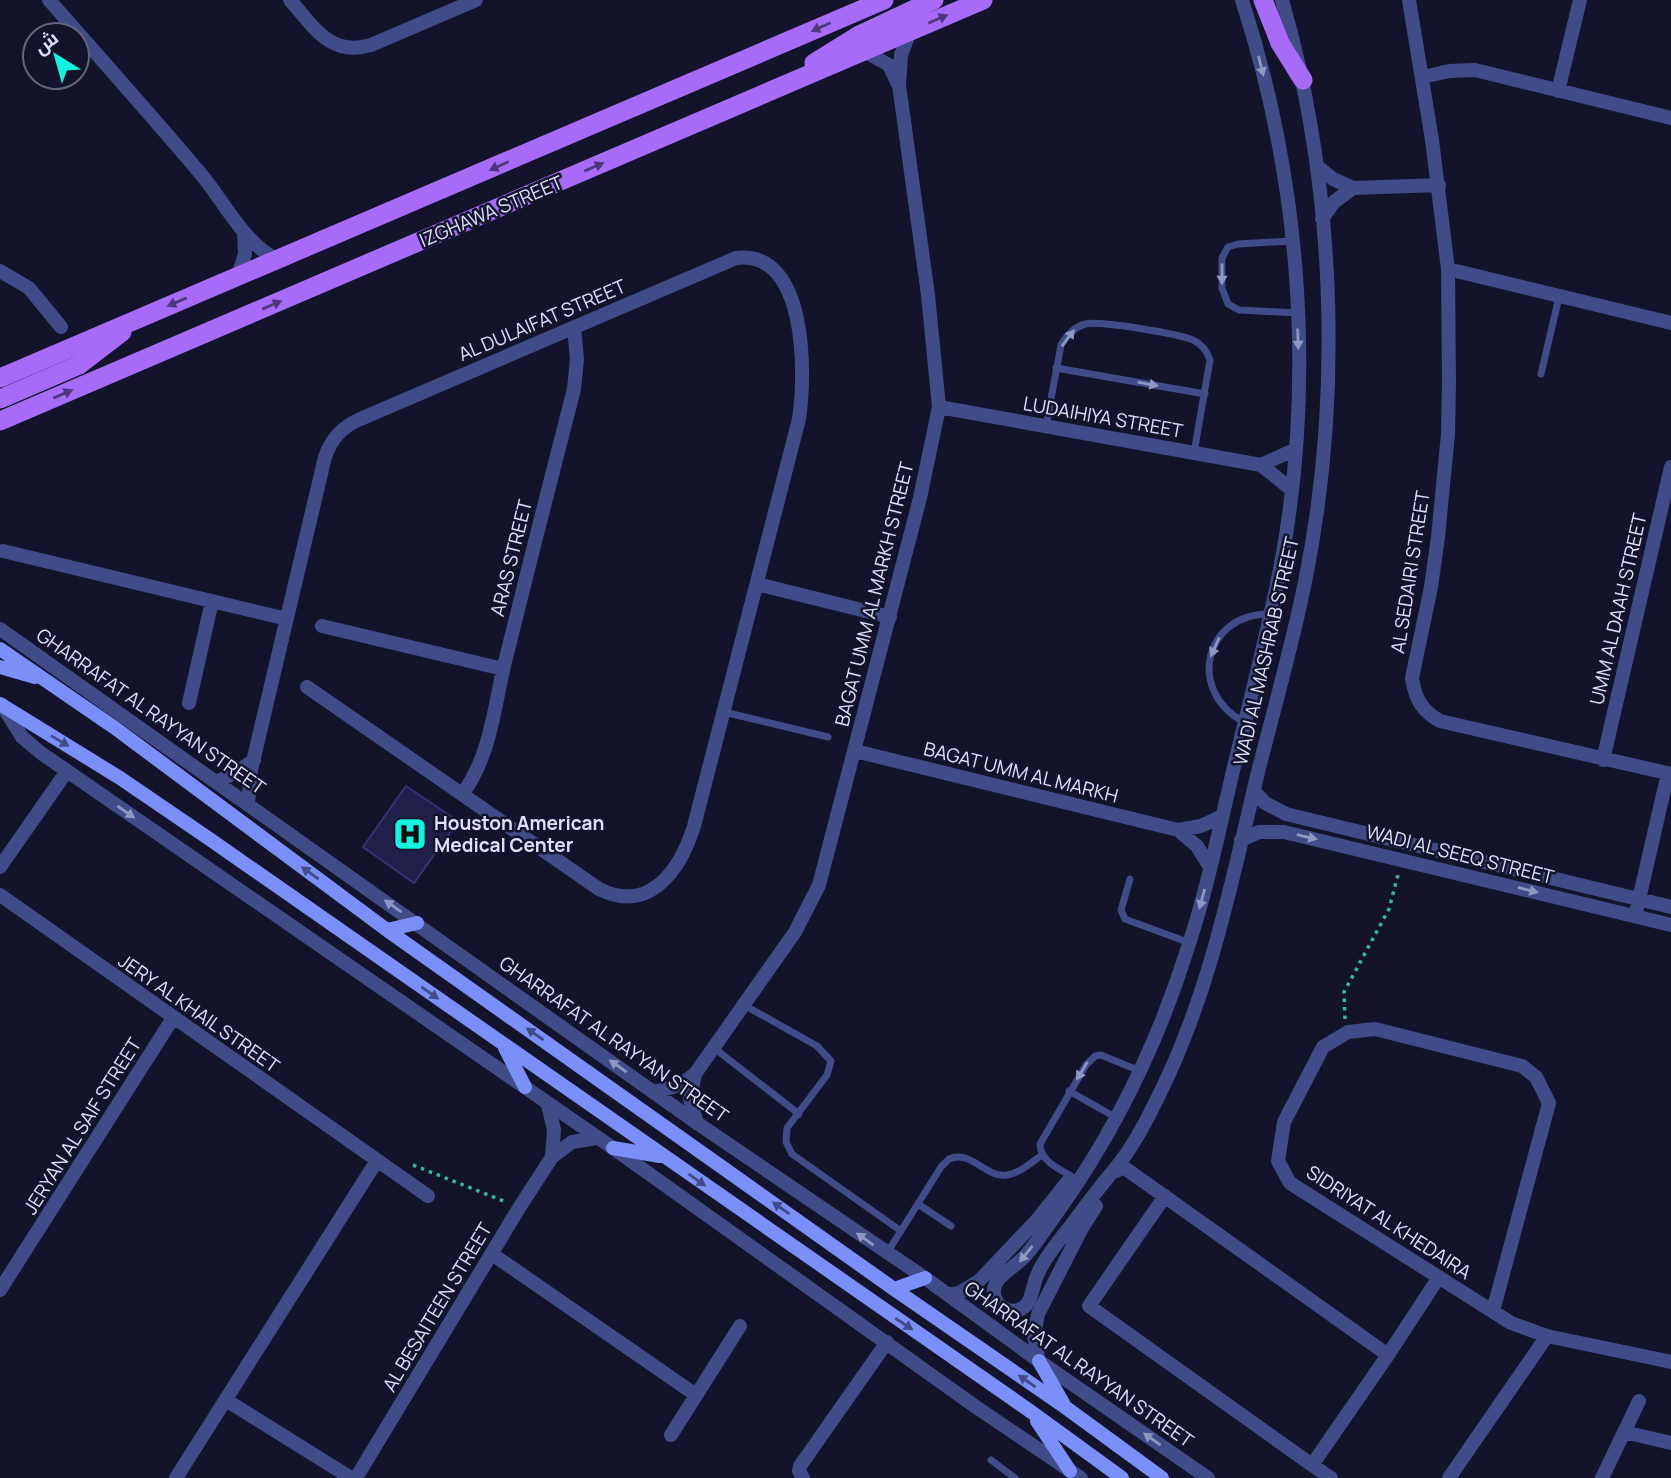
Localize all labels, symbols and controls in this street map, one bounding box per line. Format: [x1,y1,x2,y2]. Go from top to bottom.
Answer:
one-way arrow [928,13,948,25]
north arrow [21,21,91,91]
one-way arrow [811,21,831,33]
text: ش [28,25,63,60]
one-way arrow [1256,55,1267,77]
one-way arrow [489,160,510,171]
one-way arrow [583,161,604,172]
street label: IZGHAWA STREET [415,169,567,253]
one-way arrow [1216,263,1228,285]
street label: AL DULAIFAT STREET [454,273,630,367]
one-way arrow [167,296,187,308]
one-way arrow [262,299,283,310]
one-way arrow [1293,328,1304,350]
one-way arrow [1060,329,1075,347]
one-way arrow [1137,379,1159,390]
one-way arrow [52,388,73,399]
street label: LUDAIHIYA STREET [1021,390,1186,444]
street label: BAGAT UMM AL MARKH STREET [829,458,920,729]
street label: AL SEDAIRI STREET [1384,488,1436,655]
street label: ARAS STREET [484,496,538,619]
street label: UMM AL DAAH STREET [1583,510,1653,707]
street label: WADI AL MASHRAB STREET [1227,533,1305,768]
street label: GHARRAFAT AL RAYYAN STREET [31,622,271,801]
one-way arrow [1209,637,1221,657]
one-way arrow [51,734,70,747]
street label: BAGAT UMM AL MARKH [921,735,1121,809]
one-way arrow [117,805,135,819]
place label: Houston American Medical Center [434,810,604,858]
hospital icon: Houston American Medical Center [391,815,429,853]
street label: WADI AL SEEQ STREET [1363,818,1557,890]
one-way arrow [1296,832,1318,843]
one-way arrow [301,866,320,880]
one-way arrow [1517,885,1539,896]
one-way arrow [1196,888,1207,910]
one-way arrow [384,899,402,913]
street label: JERY AL KHAIL STREET [113,948,285,1079]
street label: GHARRAFAT AL RAYYAN STREET [494,950,734,1129]
one-way arrow [421,986,439,1000]
one-way arrow [526,1027,544,1041]
street label: JERYAN AL SAIF STREET [17,1032,147,1219]
one-way arrow [609,1059,627,1073]
one-way arrow [1075,1062,1089,1080]
street label: SIDRIYAT AL KHEDAIRA [1301,1159,1477,1285]
one-way arrow [688,1173,706,1187]
one-way arrow [772,1201,790,1215]
street label: AL BESAITEEN STREET [376,1217,498,1396]
one-way arrow [856,1232,874,1246]
one-way arrow [1019,1245,1034,1263]
street label: GHARRAFAT AL RAYYAN STREET [959,1275,1199,1454]
one-way arrow [895,1317,913,1331]
one-way arrow [1018,1374,1036,1388]
one-way arrow [1143,1432,1161,1446]

